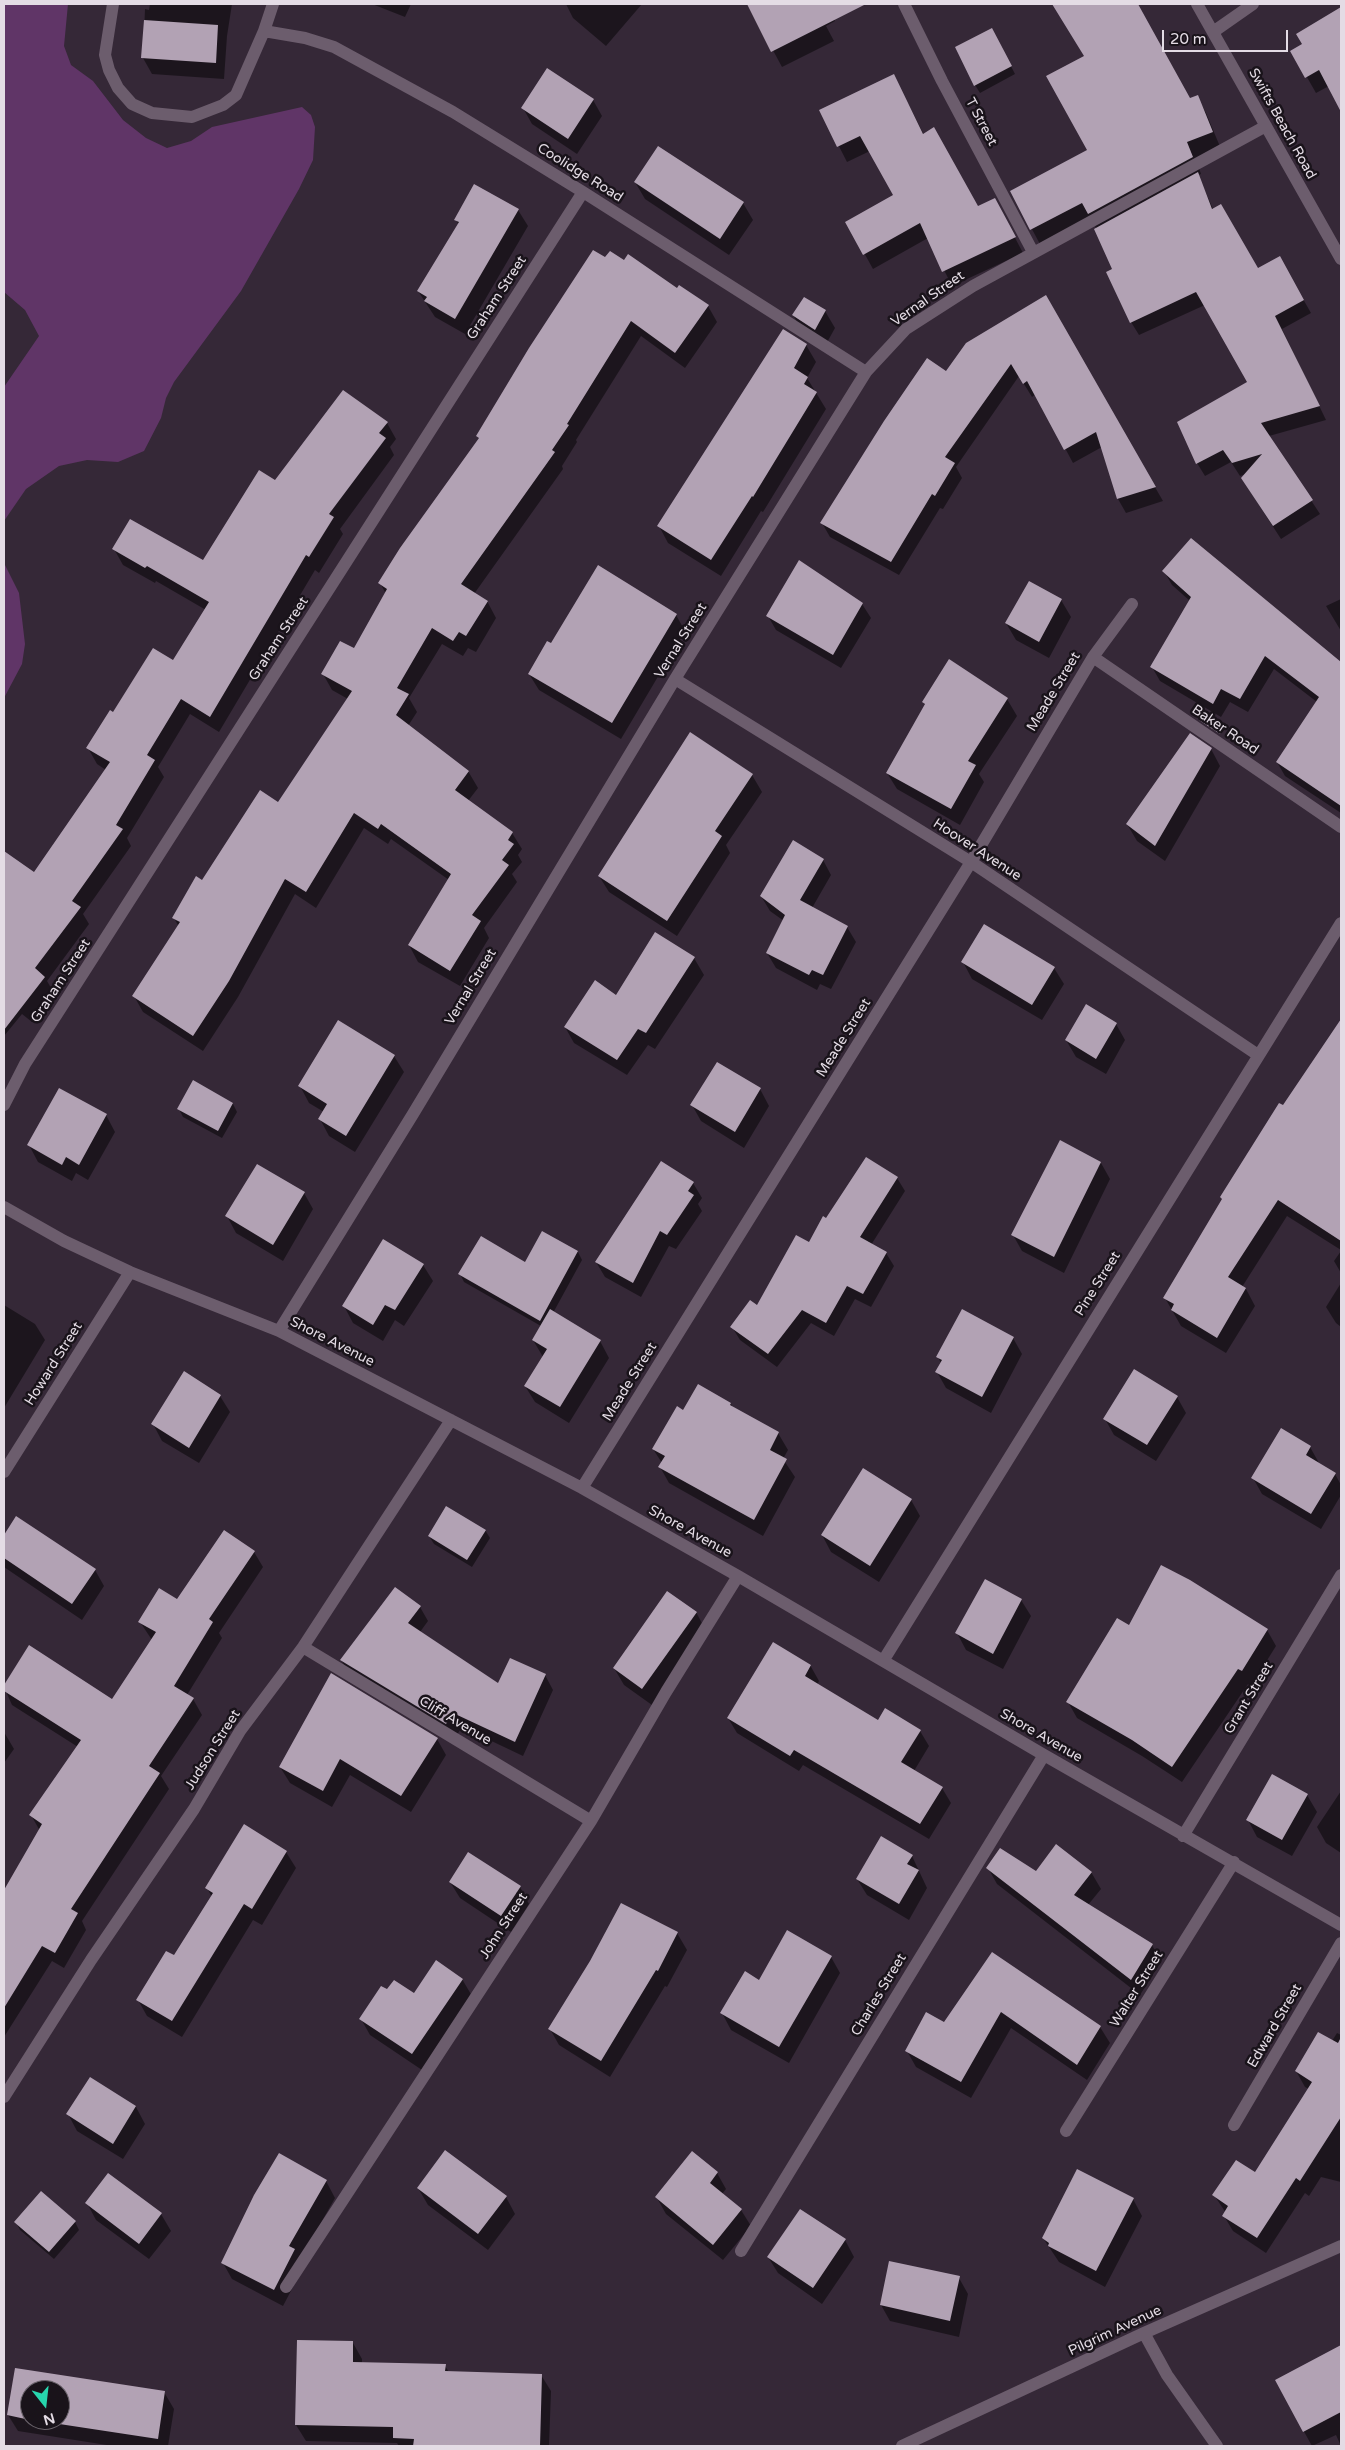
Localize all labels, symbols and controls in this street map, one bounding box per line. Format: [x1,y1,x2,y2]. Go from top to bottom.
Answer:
scale bar [1165,20,1291,52]
text: 20 m [1170,30,1207,48]
street label: Swifts Beach Road [1245,66,1319,182]
street label: T Street [961,95,1001,149]
street label: Coolidge Road [534,140,626,206]
street label: Graham Street [464,253,530,343]
street label: Vernal Street [888,268,968,330]
street label: Graham Street [246,594,312,684]
street label: Vernal Street [651,600,711,682]
street label: Meade Street [1024,649,1084,735]
street label: Baker Road [1188,701,1262,759]
street label: Hoover Avenue [930,815,1024,885]
street label: Graham Street [28,936,94,1026]
street label: Vernal Street [442,946,500,1028]
street label: Meade Street [813,996,875,1080]
street label: Pine Street [1072,1249,1124,1319]
street label: Shore Avenue [287,1314,377,1370]
street label: Howard Street [22,1319,86,1409]
street label: Meade Street [599,1340,661,1424]
street label: Shore Avenue [646,1502,734,1562]
street label: Grant Street [1221,1659,1277,1737]
street label: Cliff Avenue [416,1693,494,1749]
street label: Shore Avenue [997,1706,1085,1766]
street label: Judson Street [182,1707,244,1793]
street label: John Street [476,1890,532,1962]
street label: Walter Street [1107,1948,1167,2030]
street label: Charles Street [848,1951,910,2039]
street label: Edward Street [1244,1981,1306,2071]
street label: Pilgrim Avenue [1066,2302,1164,2360]
north arrow [20,2380,70,2430]
text: N [41,2409,57,2429]

